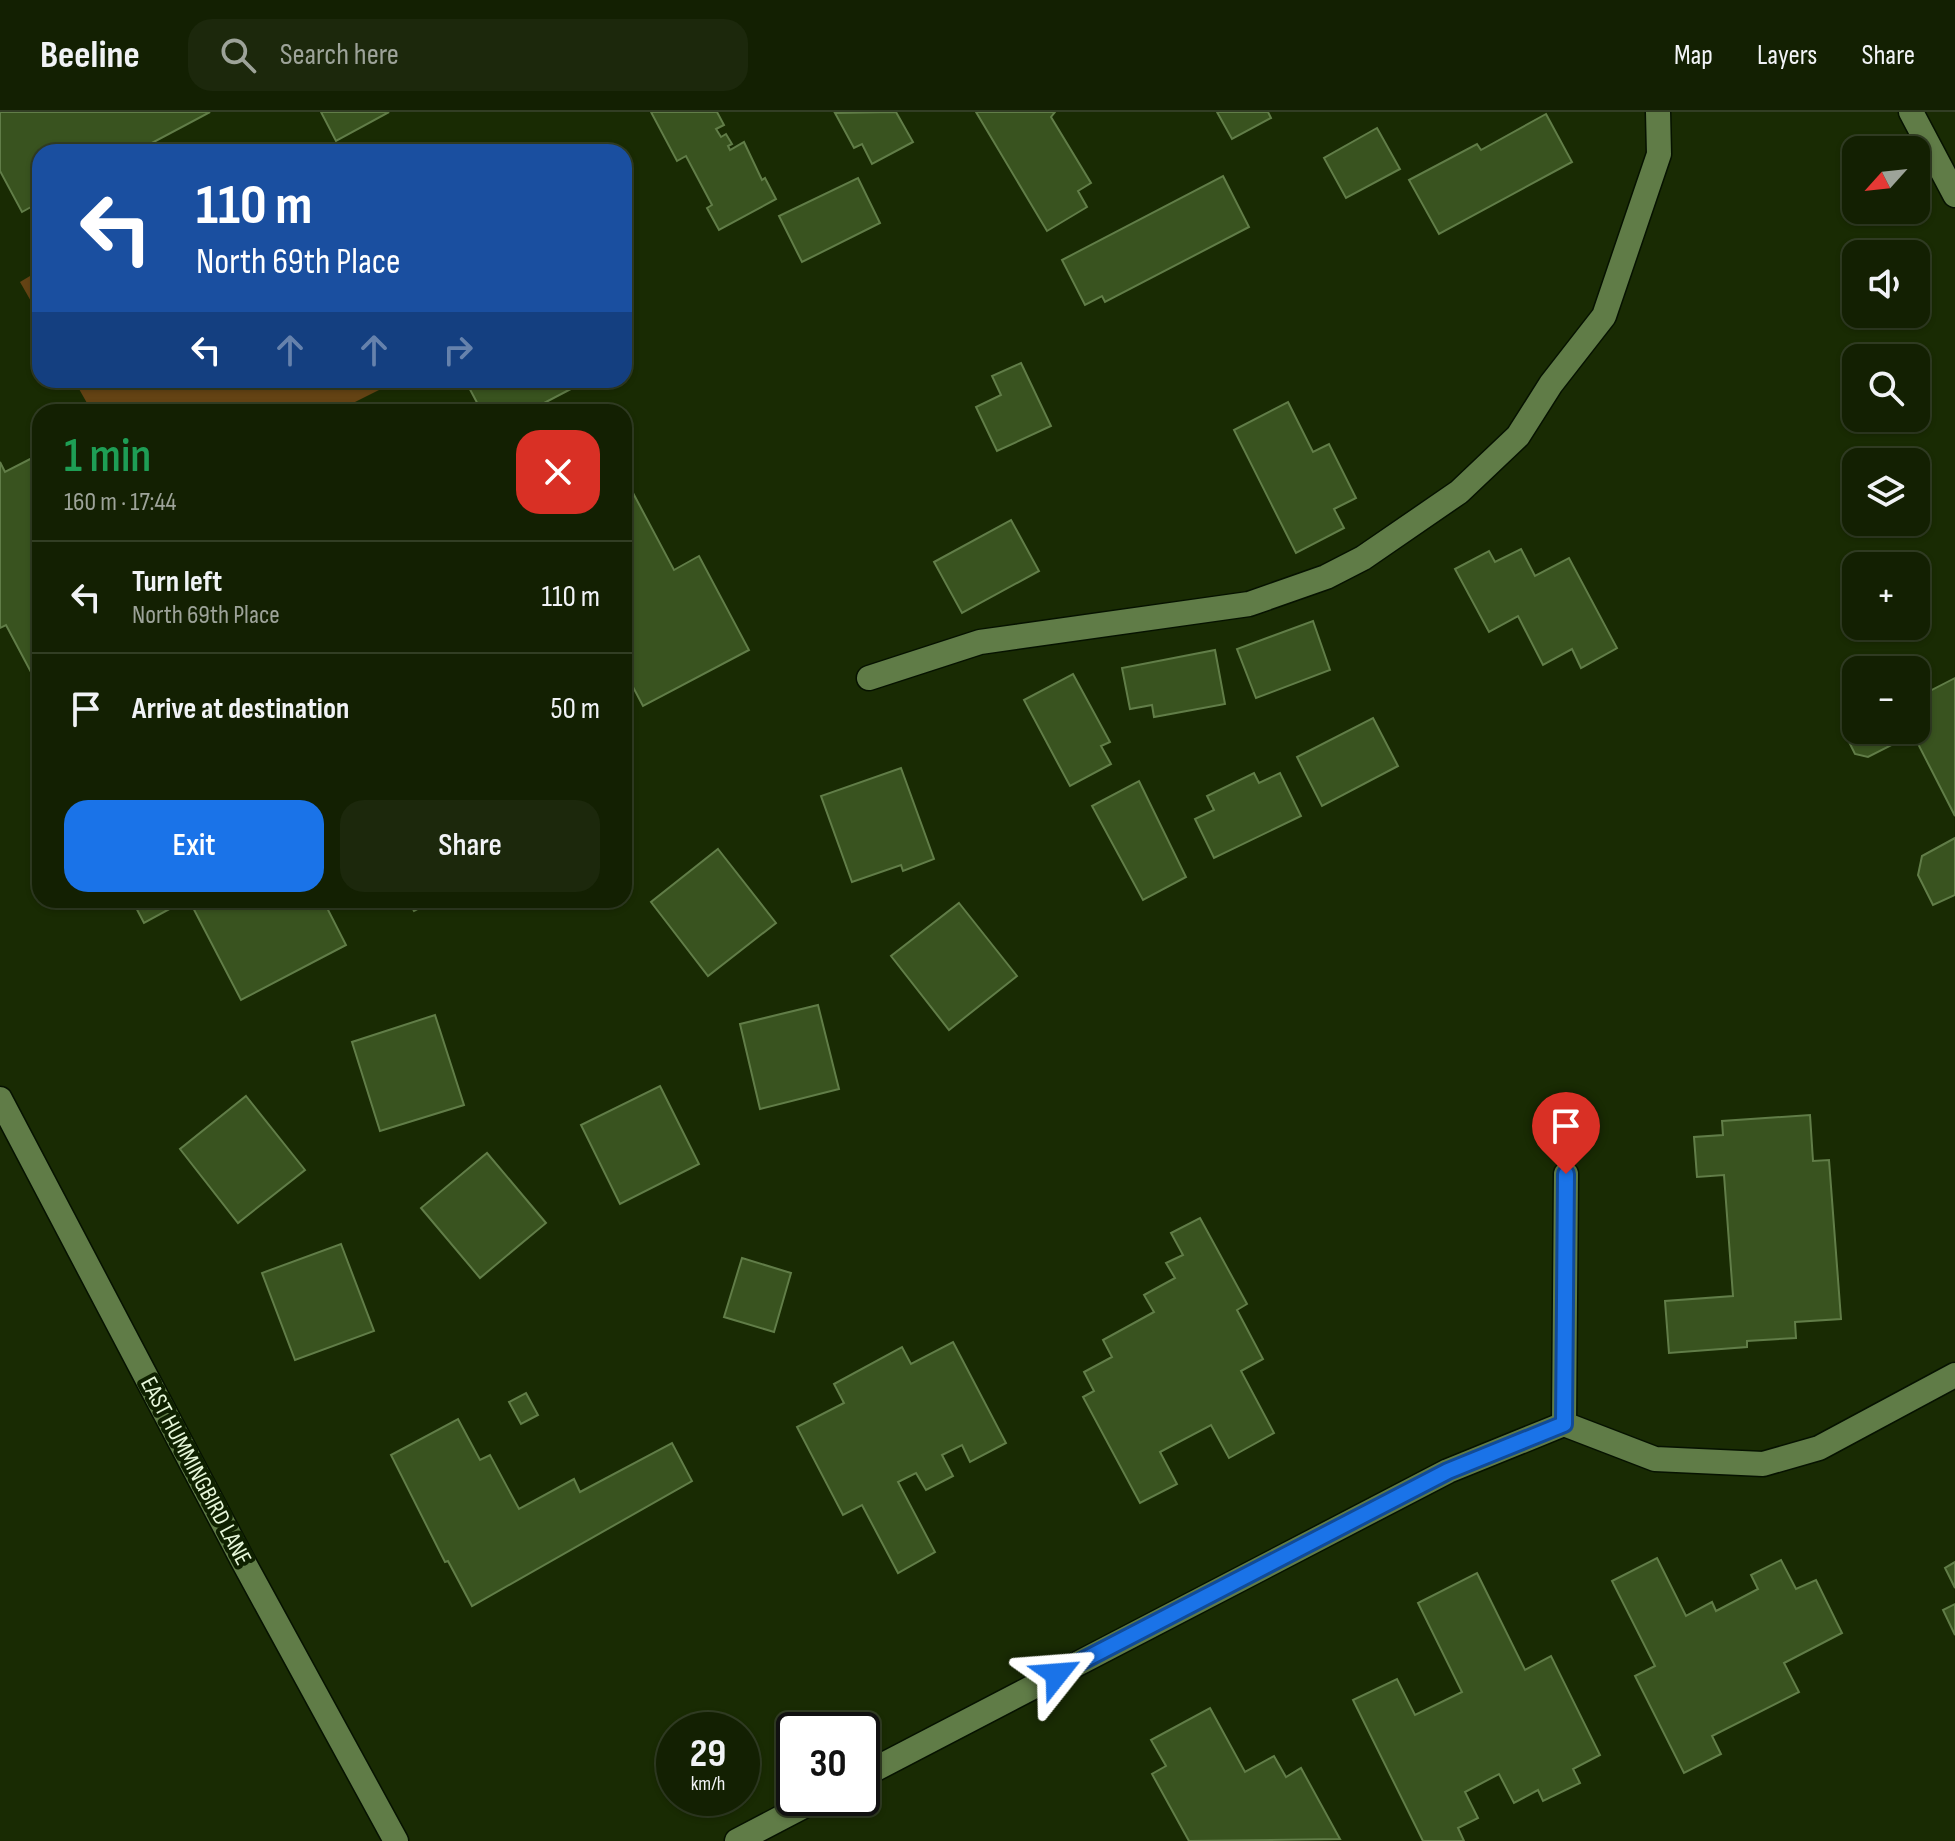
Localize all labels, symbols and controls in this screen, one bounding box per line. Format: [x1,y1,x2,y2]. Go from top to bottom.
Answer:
search box [188,19,748,91]
text: Beeline [40,33,140,78]
icon: search [216,33,260,77]
text: Search here [280,37,399,73]
text: Map [1674,39,1713,72]
text: Layers [1757,39,1817,72]
text: Share [1861,39,1915,72]
north arrow [1842,136,1930,224]
map controls [1842,136,1930,744]
text: 110 m [196,173,312,240]
icon: left [64,176,168,280]
button: sound [1842,240,1930,328]
text: North 69th Place [196,241,401,284]
icon: left [184,328,228,372]
icon: ahead [268,328,312,372]
icon: ahead [352,328,396,372]
icon: right [436,328,480,372]
button: search [1842,344,1930,432]
text: 1 min [64,428,151,485]
button: close [516,430,600,514]
button: layers [1842,448,1930,536]
text: 160 m · 17:44 [64,487,176,518]
button: + [1842,552,1930,640]
text: Turn left [132,564,222,600]
icon: left [64,575,108,619]
text: 110 m [542,579,600,615]
text: North 69th Place [132,600,280,631]
button: − [1842,656,1930,744]
icon: arrive [64,687,108,731]
text: Arrive at destination [132,691,349,727]
text: 50 m [551,691,600,727]
button: Exit [64,800,324,892]
button: Share [340,800,600,892]
pin [1532,1092,1600,1174]
icon: arrive [1544,1104,1588,1148]
street label: EAST HUMMINGBIRD LANE [134,1372,258,1570]
position arrow [1015,1632,1099,1716]
speed limit sign: 30 [776,1712,880,1816]
text: 29 [690,1730,726,1778]
text: km/h [691,1772,725,1796]

